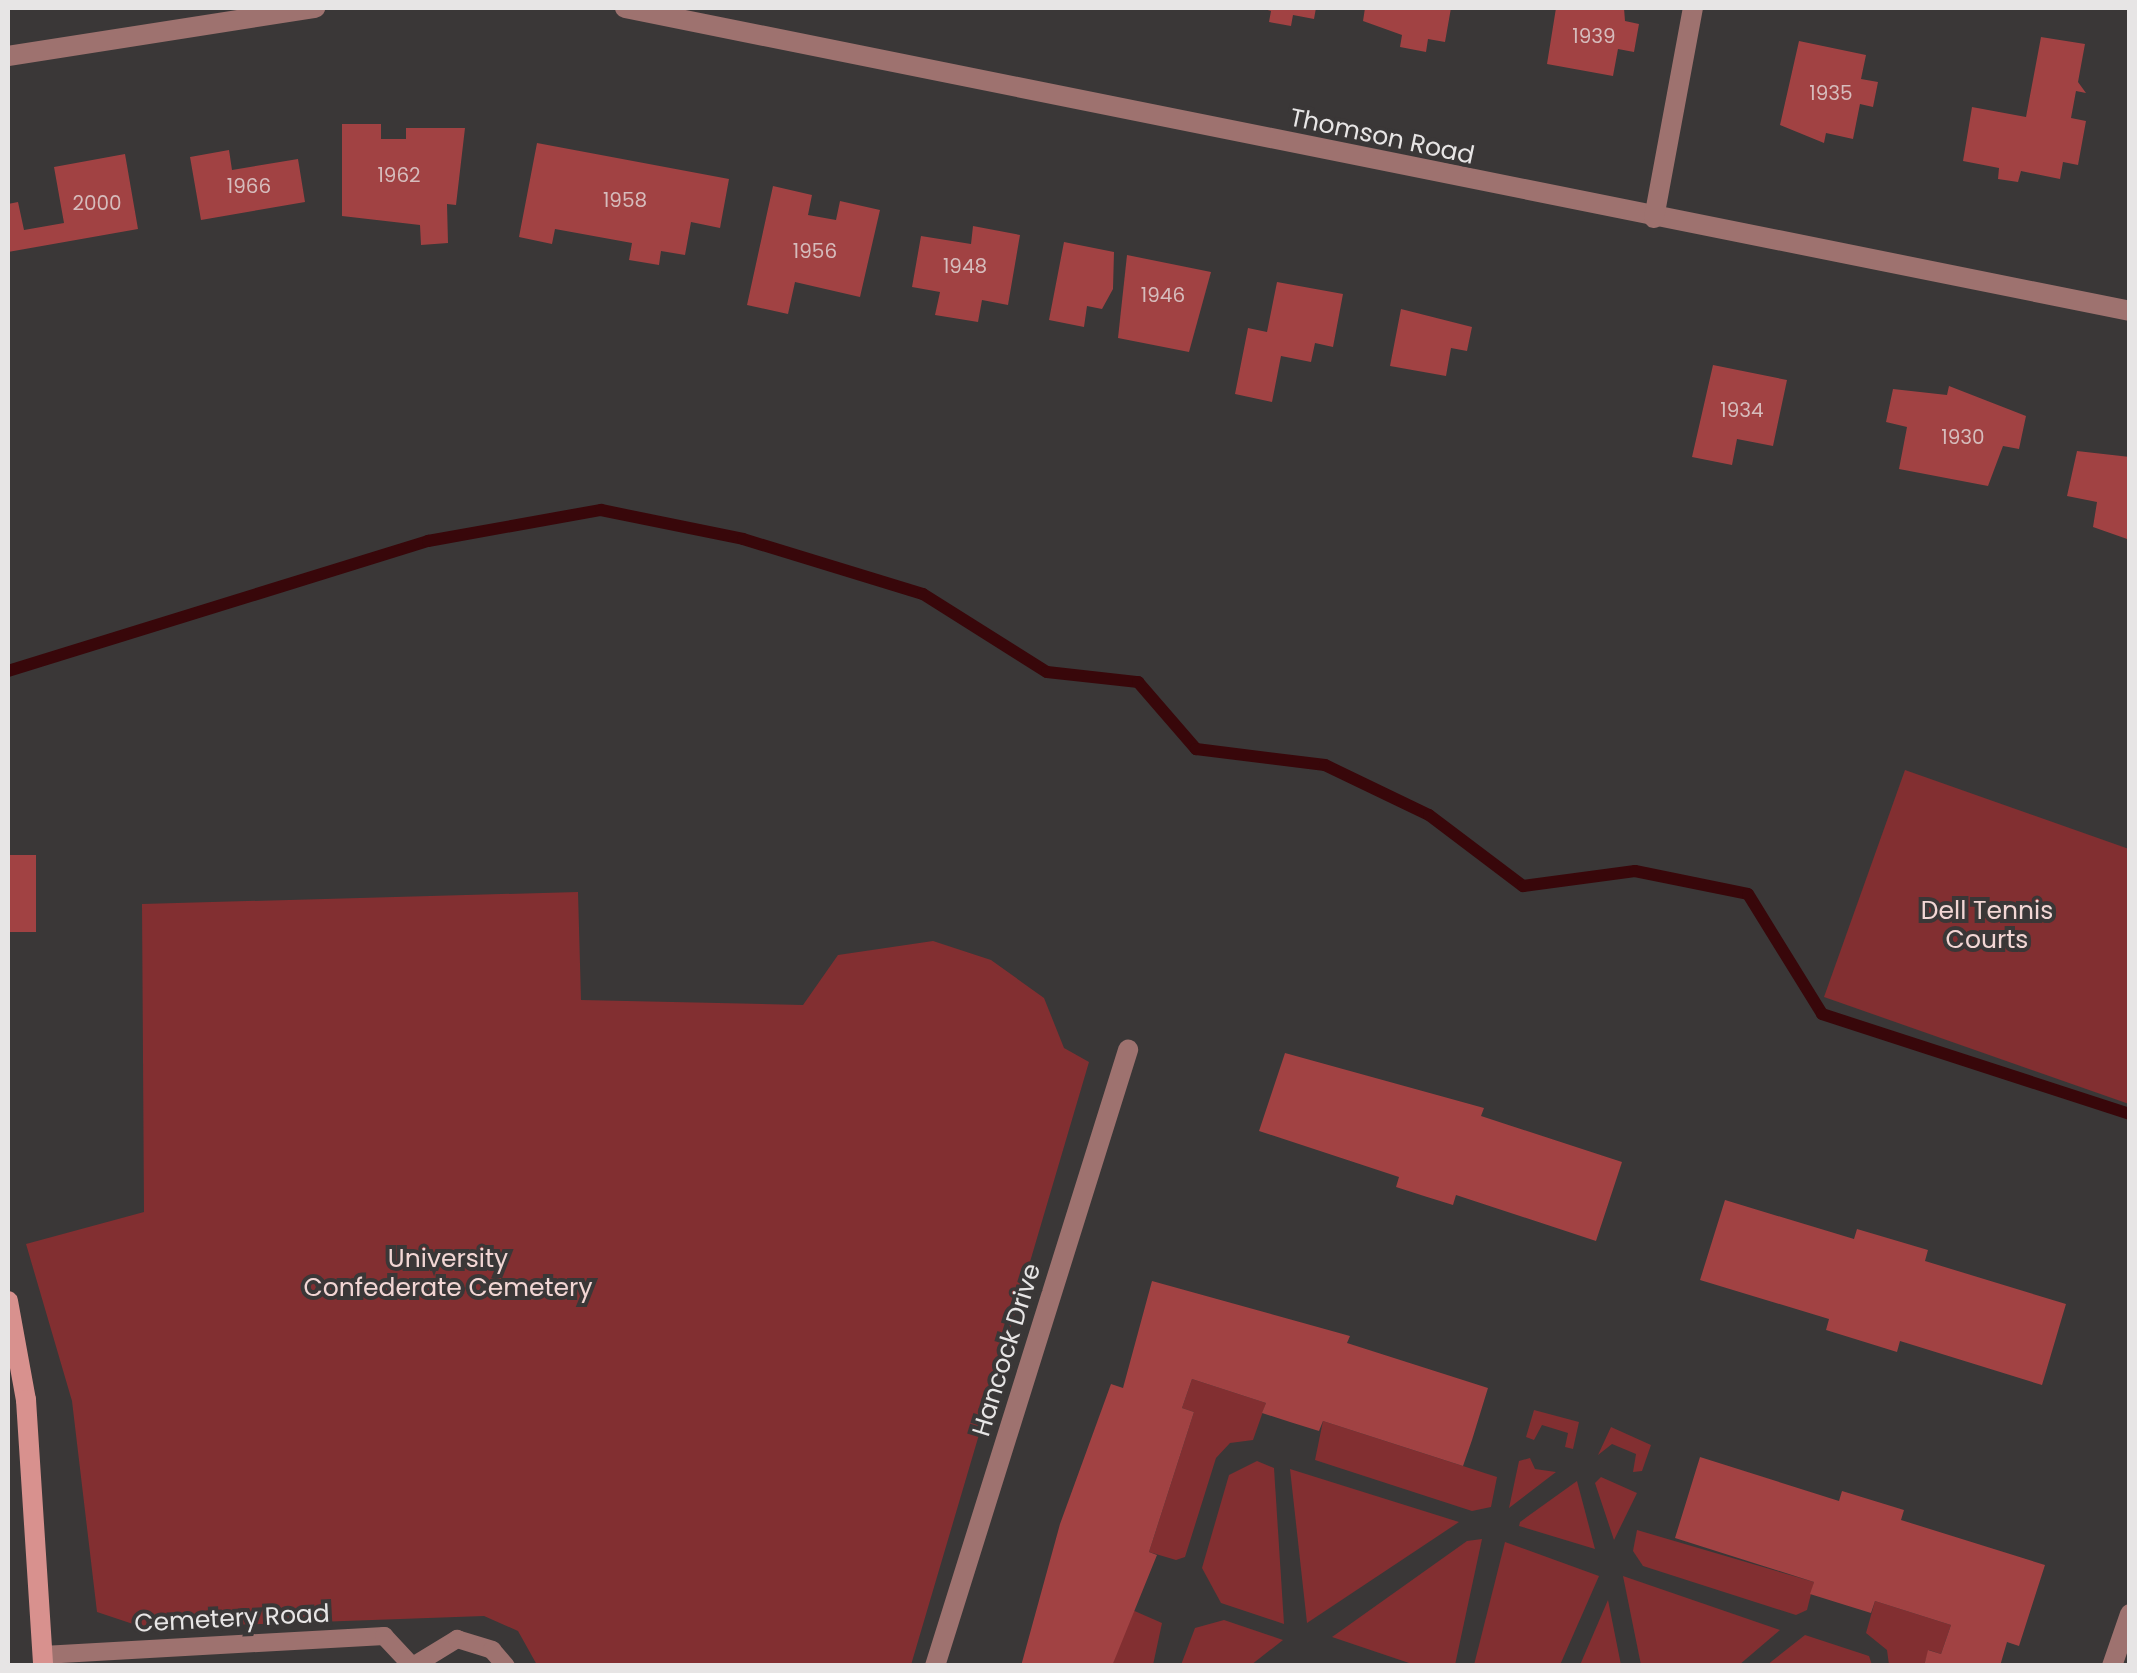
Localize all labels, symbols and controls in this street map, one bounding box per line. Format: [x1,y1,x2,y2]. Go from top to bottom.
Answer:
house number: 1939 [1572,24,1616,48]
house number: 1935 [1809,81,1853,105]
street label: Thomson Road [1287,103,1477,171]
house number: 1962 [377,163,421,187]
house number: 1966 [227,174,271,198]
house number: 1958 [603,188,647,212]
house number: 2000 [72,191,122,215]
house number: 1956 [793,239,837,263]
house number: 1948 [943,254,987,278]
house number: 1946 [1141,283,1185,307]
house number: 1934 [1720,398,1764,422]
house number: 1930 [1941,425,1985,449]
park label: Dell Tennis Courts [1921,897,2053,956]
park label: University Confederate Cemetery [304,1245,592,1304]
street label: Hancock Drive [967,1260,1047,1440]
street label: Cemetery Road [133,1599,331,1639]

